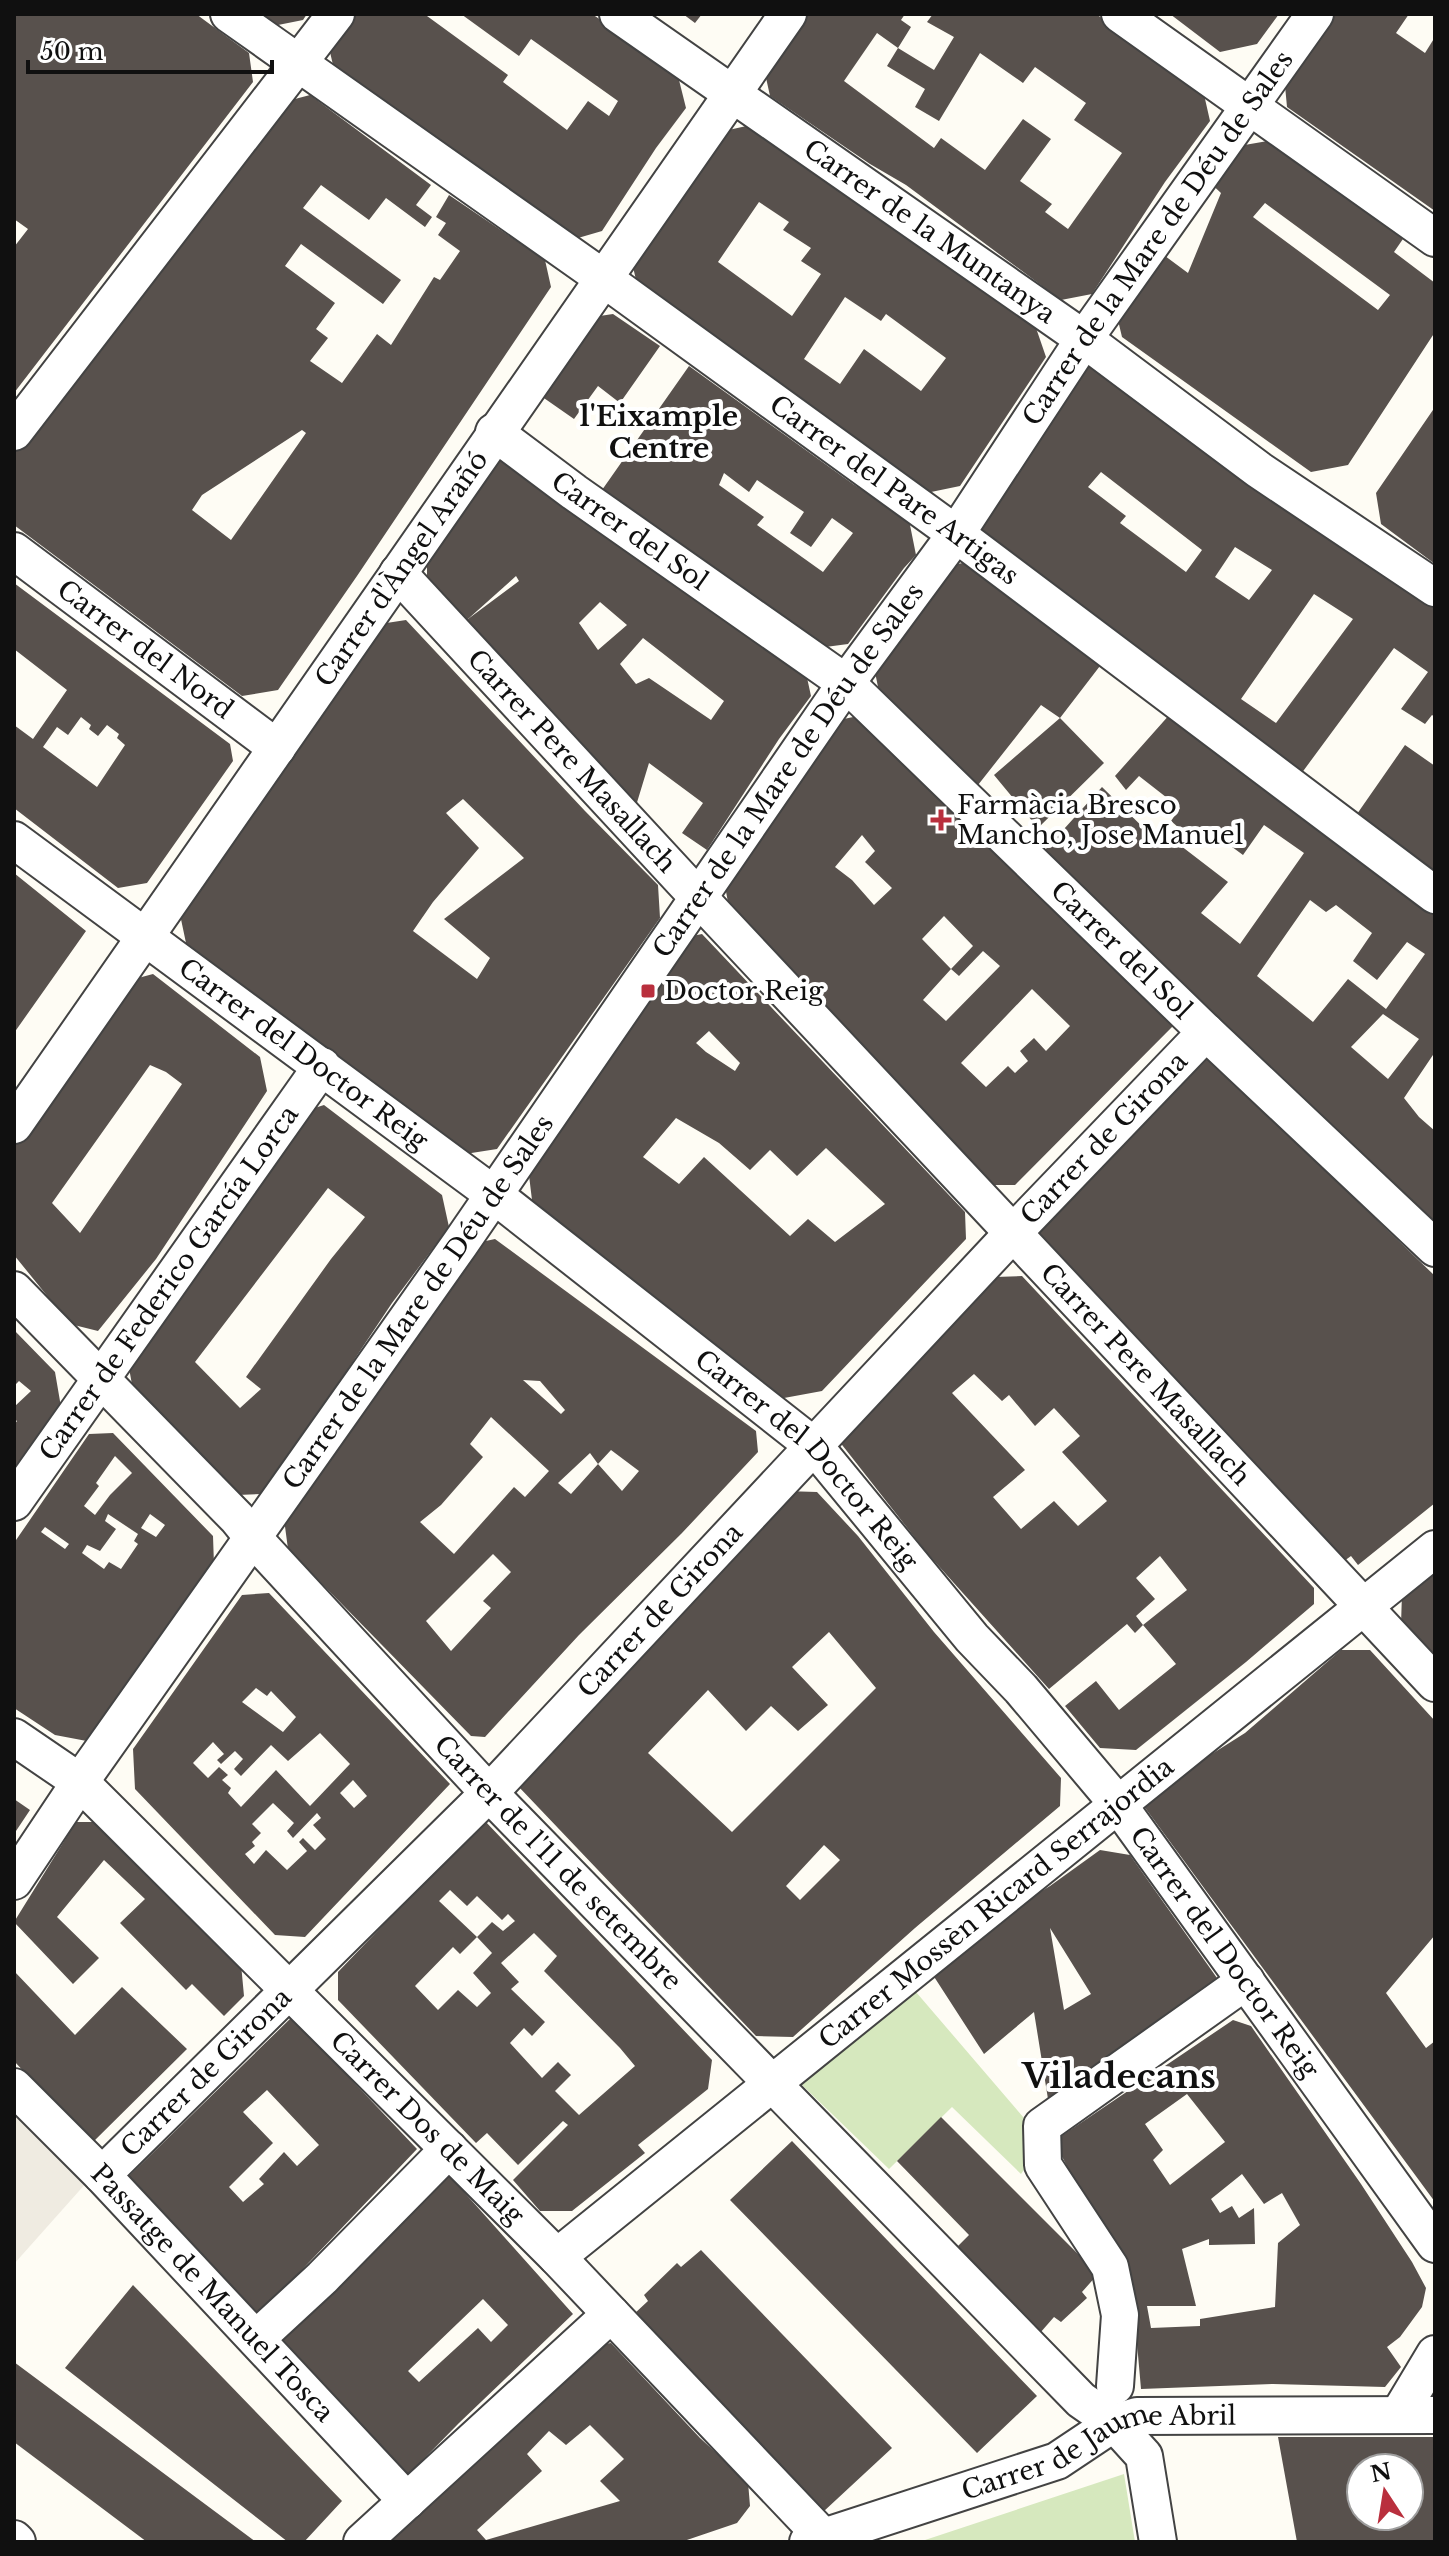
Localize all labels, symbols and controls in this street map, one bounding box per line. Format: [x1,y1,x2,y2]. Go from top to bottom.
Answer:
scale bar [28,24,272,74]
text: 50 m [40,37,104,66]
street label: Carrer de la Mare de Déu de Sales [1016,44,1300,432]
street label: Carrer de la Muntanya [798,133,1062,330]
street label: Carrer del Pare Artigas [763,388,1025,592]
district label: l'Eixample Centre [580,399,738,466]
street label: Carrer d'Àngel Arañó [308,445,495,693]
street label: Carrer del Sol [545,465,714,597]
street label: Carrer del Nord [51,573,240,726]
street label: Carrer de la Mare de Déu de Sales [646,577,930,964]
street label: Carrer Pere Masallach [461,643,683,879]
place label: Farmàcia Bresco Mancho, Jose Manuel [957,789,1243,851]
marker: Farmàcia Bresco Mancho, Jose Manuel [932,811,950,829]
street label: Carrer del Sol [1044,874,1199,1026]
street label: Carrer del Doctor Reig [173,951,435,1157]
place label: Doctor Reig [664,975,824,1007]
marker: Doctor Reig [639,982,657,1000]
street label: Carrer de Girona [1014,1045,1194,1231]
street label: Carrer de Federico García Lorca [32,1099,305,1467]
street label: Carrer de la Mare de Déu de Sales [276,1109,560,1496]
street label: Carrer Pere Masallach [1034,1257,1257,1492]
street label: Carrer del Doctor Reig [689,1343,925,1576]
street label: Carrer de Girona [571,1516,750,1704]
street label: Carrer de l'11 de setembre [428,1729,688,1997]
street label: Carrer Mossèn Ricard Serrajordia [812,1750,1180,2055]
street label: Carrer del Doctor Reig [1123,1820,1326,2084]
street label: Carrer de Girona [114,1981,298,2163]
street label: Carrer Dos de Maig [324,2025,531,2231]
district label: Viladecans [1020,2055,1216,2097]
street label: Passatge de Manuel Tosca [84,2157,341,2429]
street label: Carrer de Jaume Abril [958,2397,1236,2507]
north arrow [1345,2452,1425,2532]
text: N [1368,2458,1394,2488]

